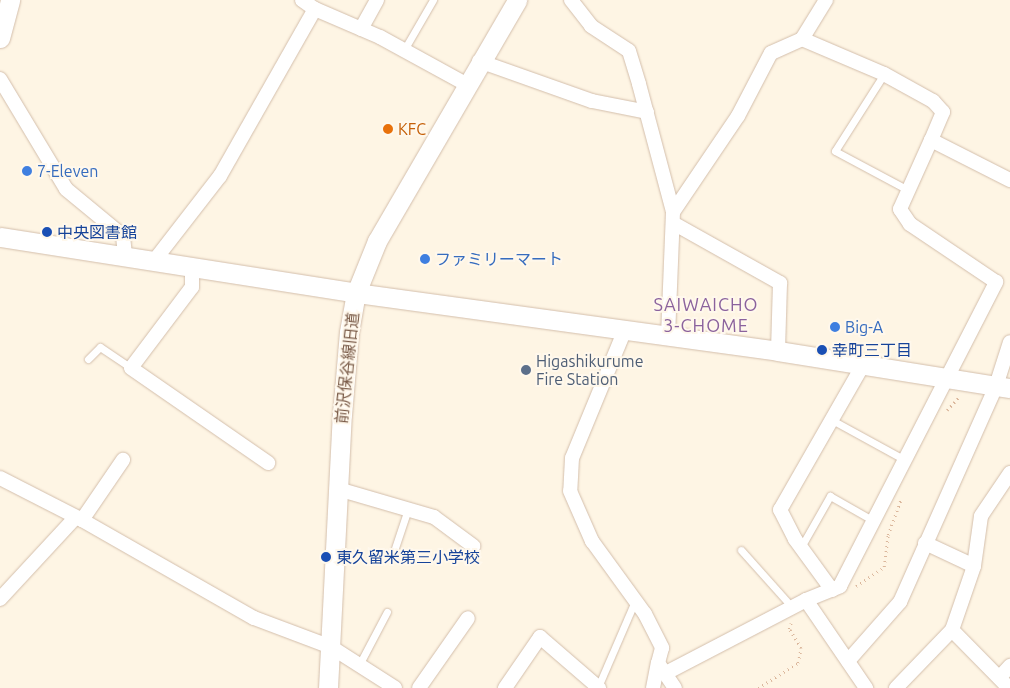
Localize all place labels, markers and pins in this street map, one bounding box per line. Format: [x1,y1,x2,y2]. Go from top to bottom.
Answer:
place label: KFC [398,119,426,139]
marker: KFC [382,123,394,135]
place label: 7-Eleven [37,161,98,181]
marker: 7-Eleven [21,165,33,177]
place label: 中央図書館 [57,222,137,242]
marker: 中央図書館 [41,226,53,238]
place label: ファミリーマート [435,249,563,269]
marker: ファミリーマート [419,253,431,265]
place label: Big-A [845,317,883,337]
marker: Big-A [829,321,841,333]
place label: 幸町三丁目 [832,340,912,360]
marker: 幸町三丁目 [816,344,828,356]
place label: Higashikurume Fire Station [536,351,643,389]
marker: Higashikurume Fire Station [520,364,532,376]
place label: 東久留米第三小学校 [336,547,480,567]
marker: 東久留米第三小学校 [320,551,332,563]

